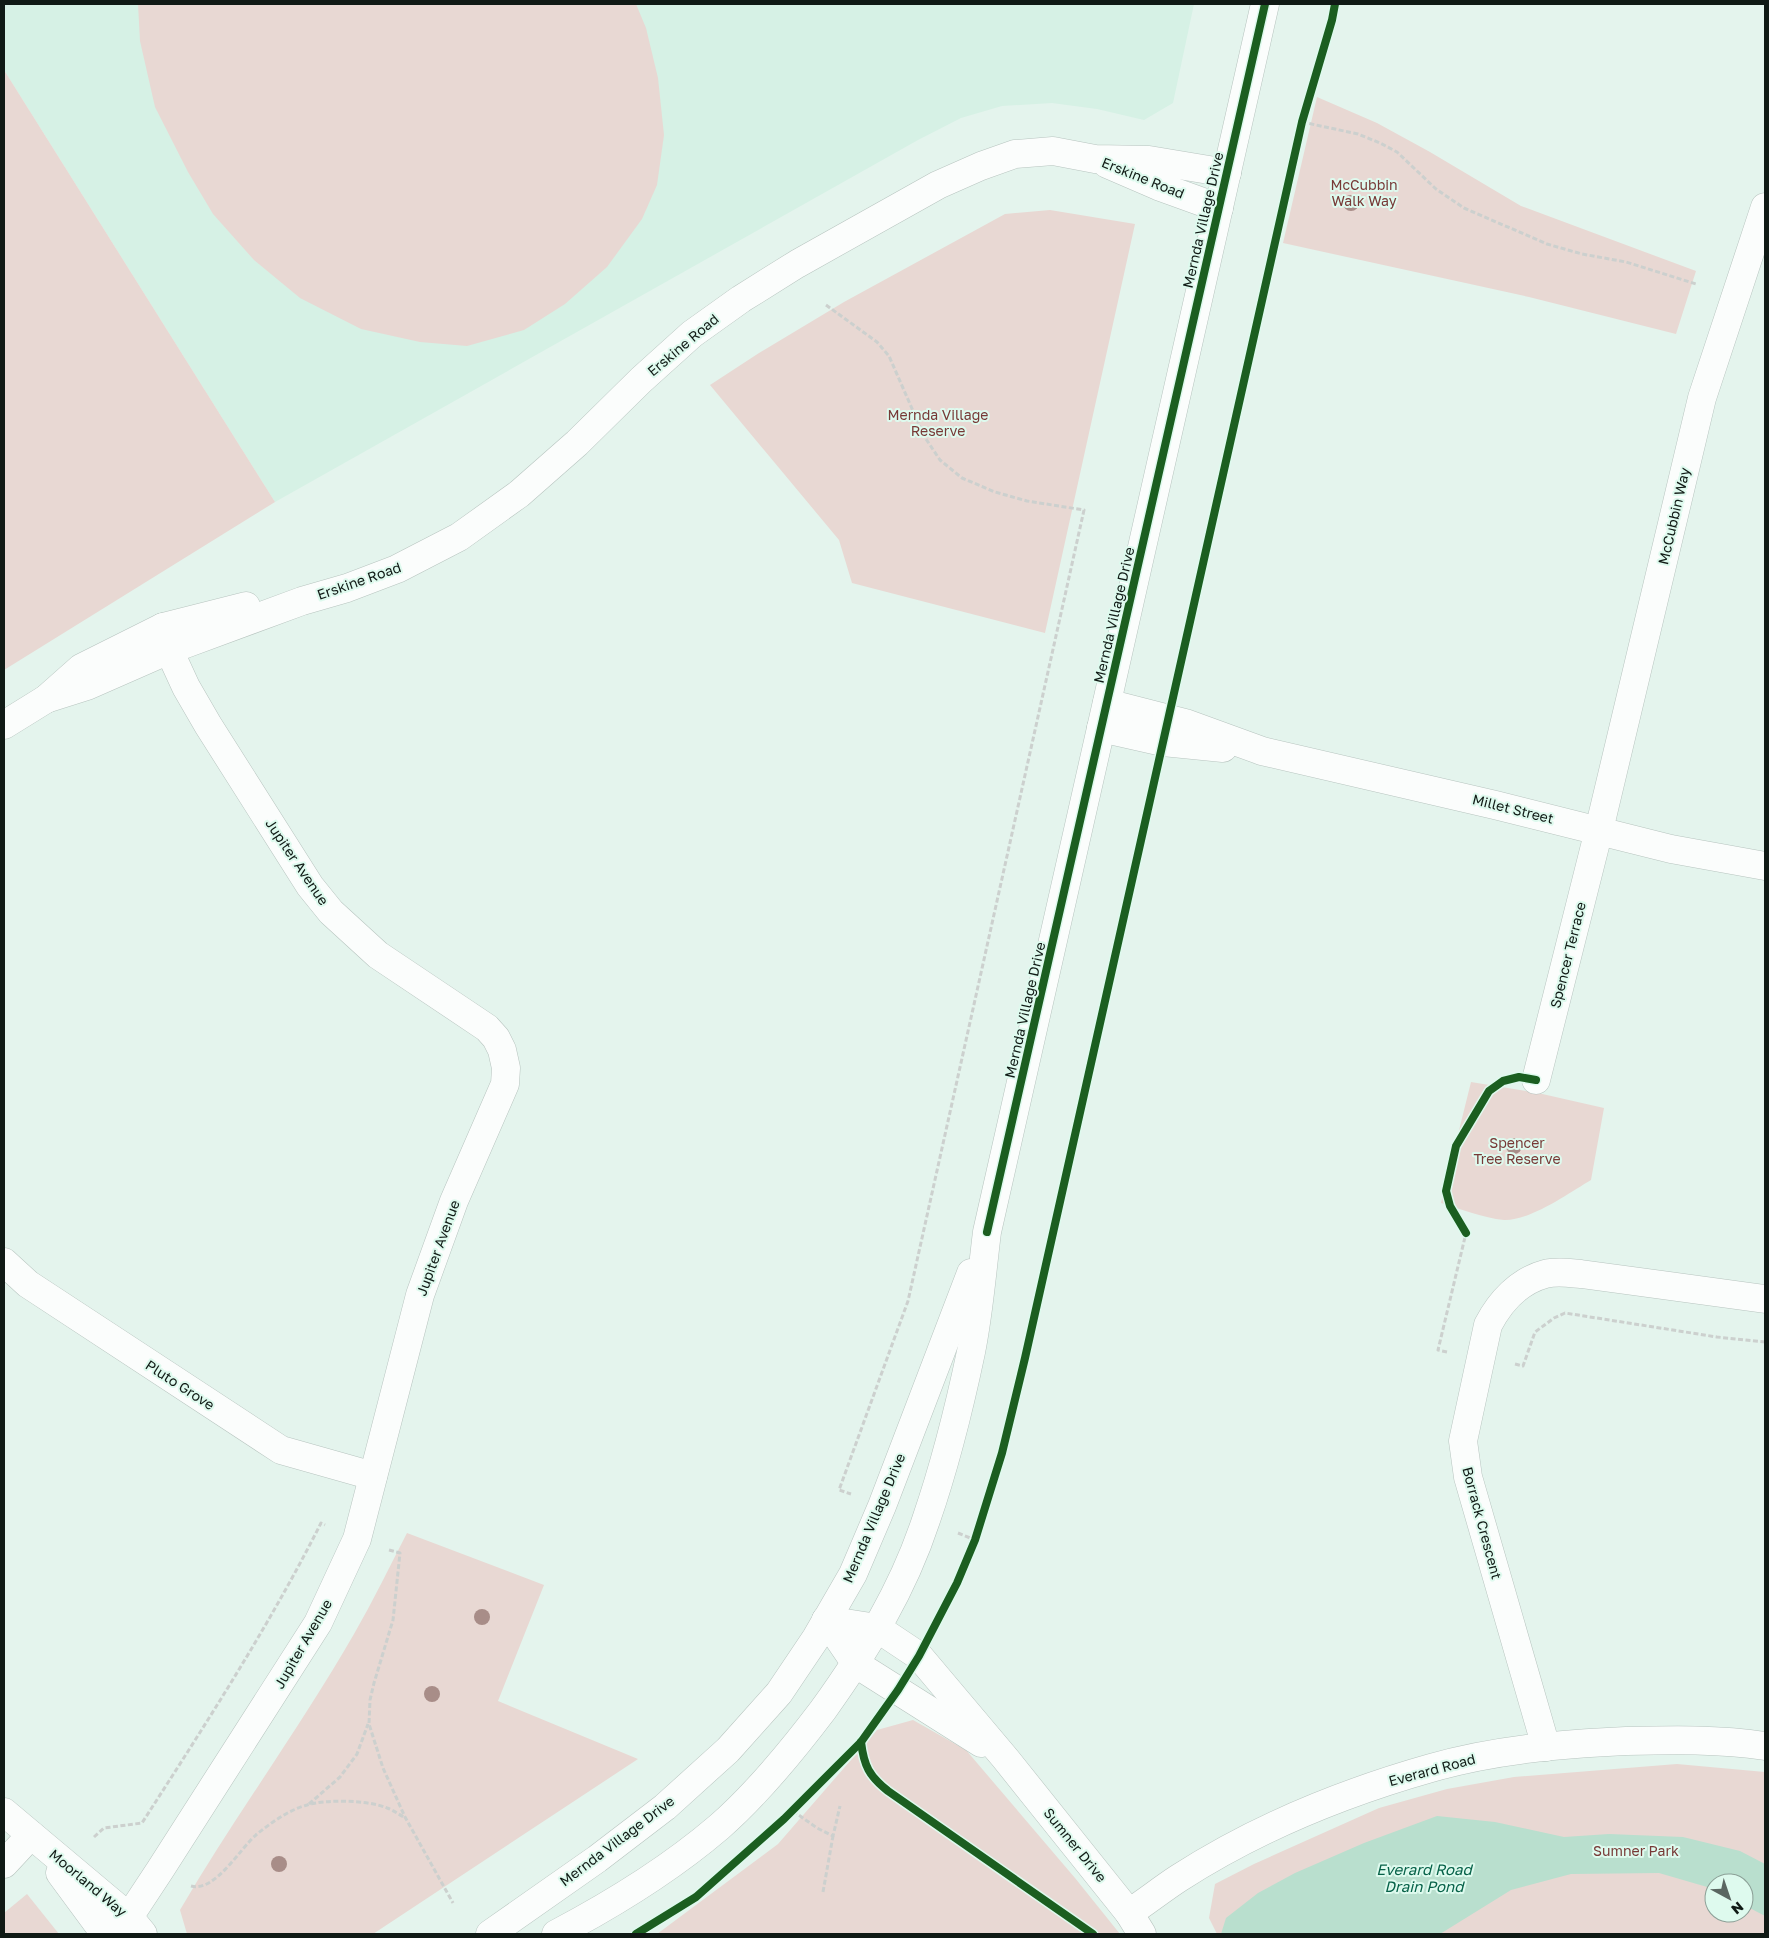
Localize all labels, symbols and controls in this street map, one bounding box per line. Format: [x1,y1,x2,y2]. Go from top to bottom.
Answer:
street label: Mernda Village Drive [1179,150,1226,290]
street label: Erskine Road [1099,153,1187,202]
park label: McCubbin Walk Way [1330,176,1398,209]
street label: Erskine Road [644,310,722,379]
park label: Mernda Village Reserve [888,406,988,439]
street label: McCubbin Way [1654,466,1693,566]
street label: Mernda Village Drive [1090,545,1137,685]
street label: Erskine Road [315,558,403,603]
street label: Millet Street [1471,790,1556,827]
street label: Jupiter Avenue [262,815,333,908]
street label: Spencer Terrace [1546,900,1589,1010]
street label: Mernda Village Drive [1001,940,1048,1080]
park label: Spencer Tree Reserve [1473,1134,1561,1167]
street label: Jupiter Avenue [412,1198,463,1298]
street label: Pluto Grove [143,1356,218,1413]
street label: Mernda Village Drive [839,1450,909,1585]
street label: Borrack Crescent [1459,1465,1506,1581]
street label: Jupiter Avenue [270,1596,335,1692]
street label: Everard Road [1387,1750,1477,1789]
street label: Mernda Village Drive [556,1792,677,1889]
street label: Sumner Drive [1040,1804,1110,1885]
park label: Sumner Park [1593,1842,1679,1859]
street label: Moorland Way [46,1845,131,1920]
water label: Everard Road Drain Pond [1376,1860,1473,1895]
north arrow [1704,1873,1754,1923]
text: N [1728,1898,1747,1918]

